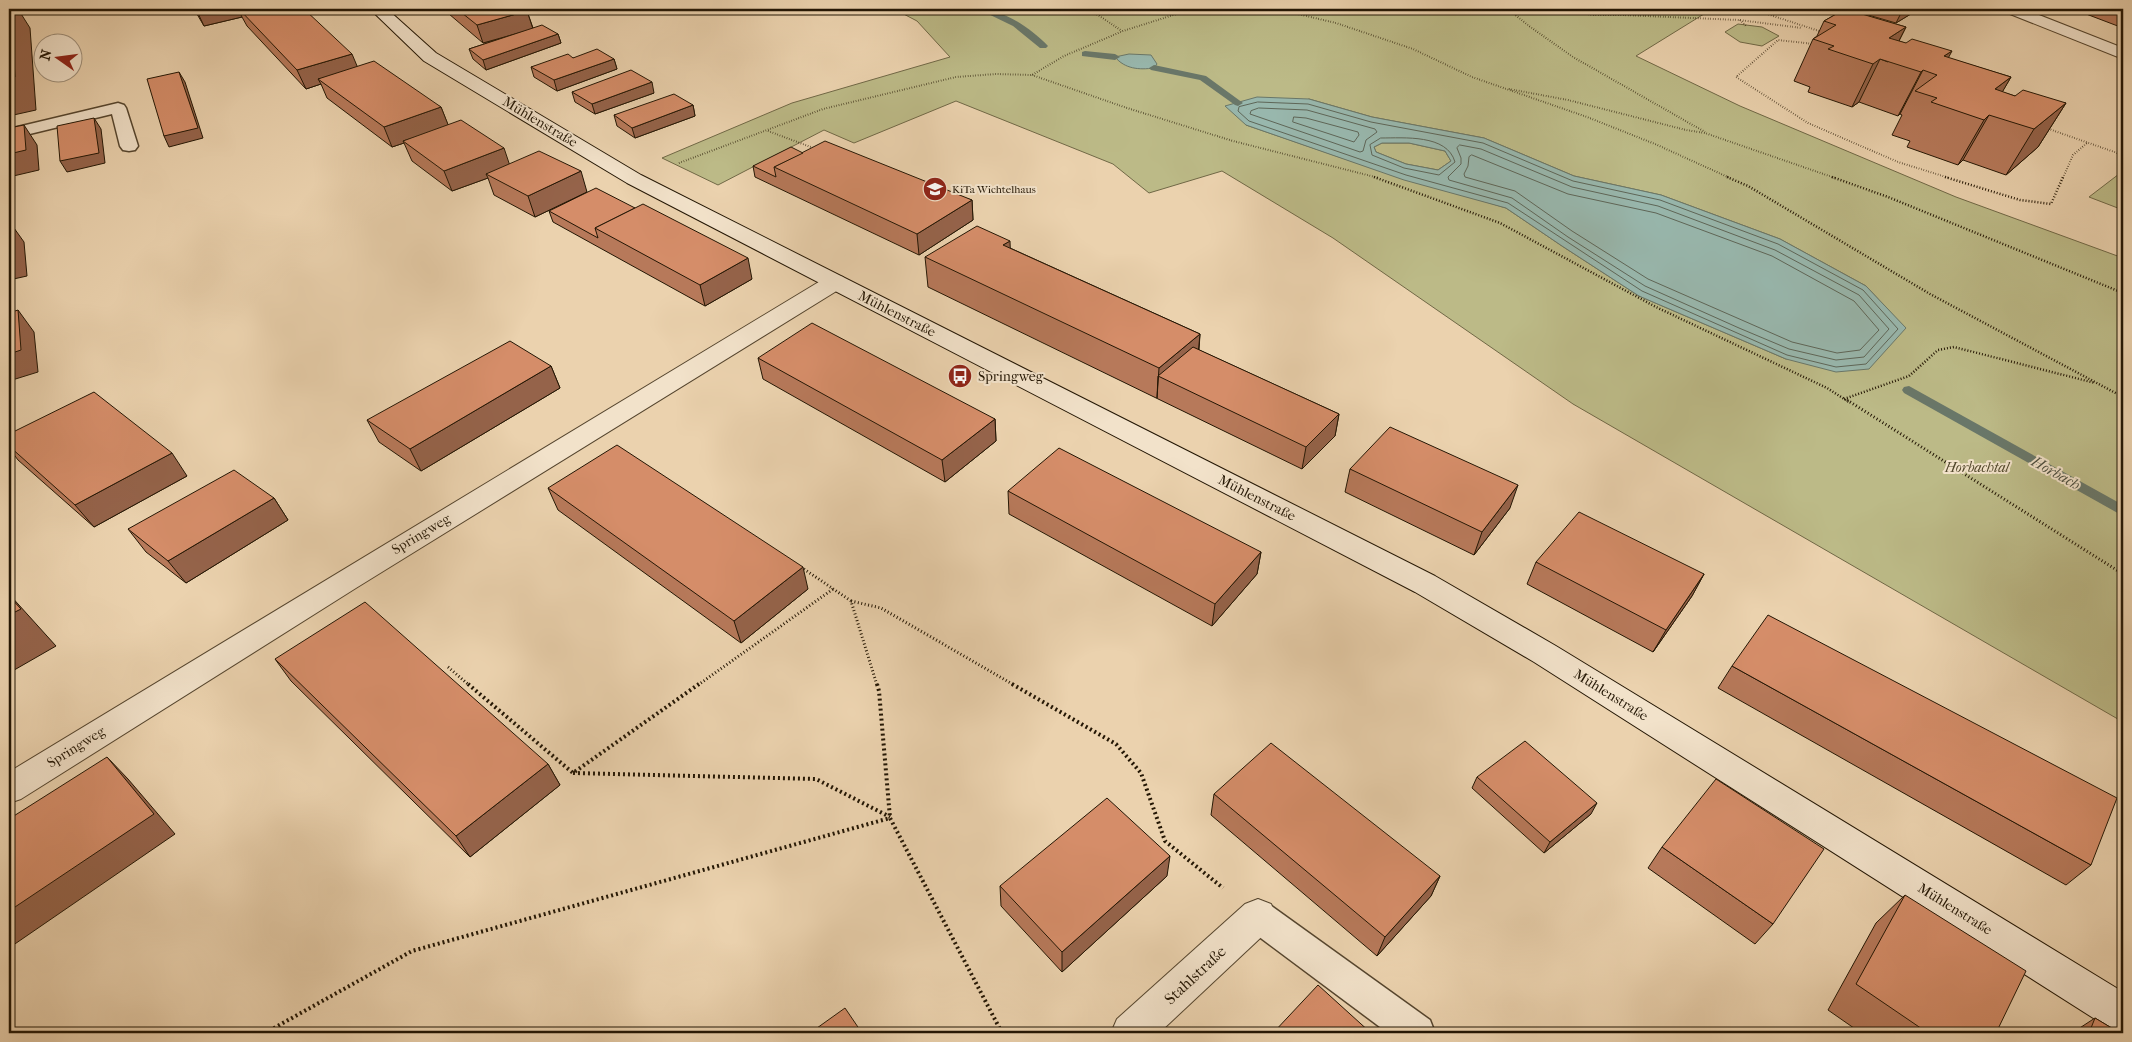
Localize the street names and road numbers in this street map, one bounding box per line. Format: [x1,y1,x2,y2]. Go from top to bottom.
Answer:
street label: Mühlenstraße [499,93,581,151]
street label: Mühlenstraße [856,287,939,341]
street label: Mühlenstraße [1216,471,1299,525]
street label: Springweg [389,510,454,558]
street label: Mühlenstraße [1571,665,1651,725]
street label: Springweg [44,722,109,772]
street label: Mühlenstraße [1915,879,1995,939]
street label: Stahlstraße [1160,942,1230,1008]

